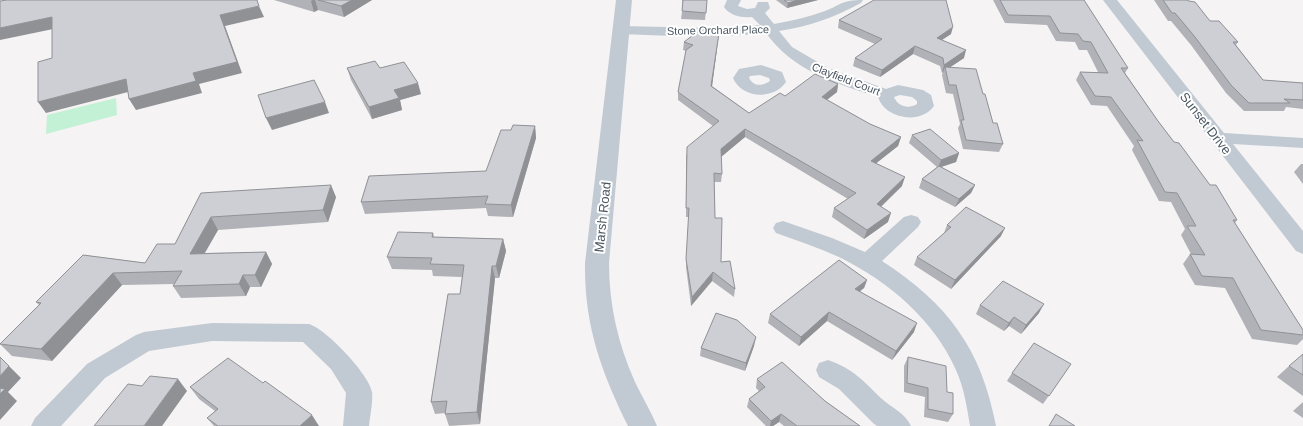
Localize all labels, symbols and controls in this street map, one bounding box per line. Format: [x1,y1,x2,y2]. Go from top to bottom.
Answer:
street label: Stone Orchard Place [667,23,769,37]
street label: Clayfield Court [810,60,882,98]
street label: Sunset Drive [1177,89,1234,157]
street label: Marsh Road [591,181,614,253]

